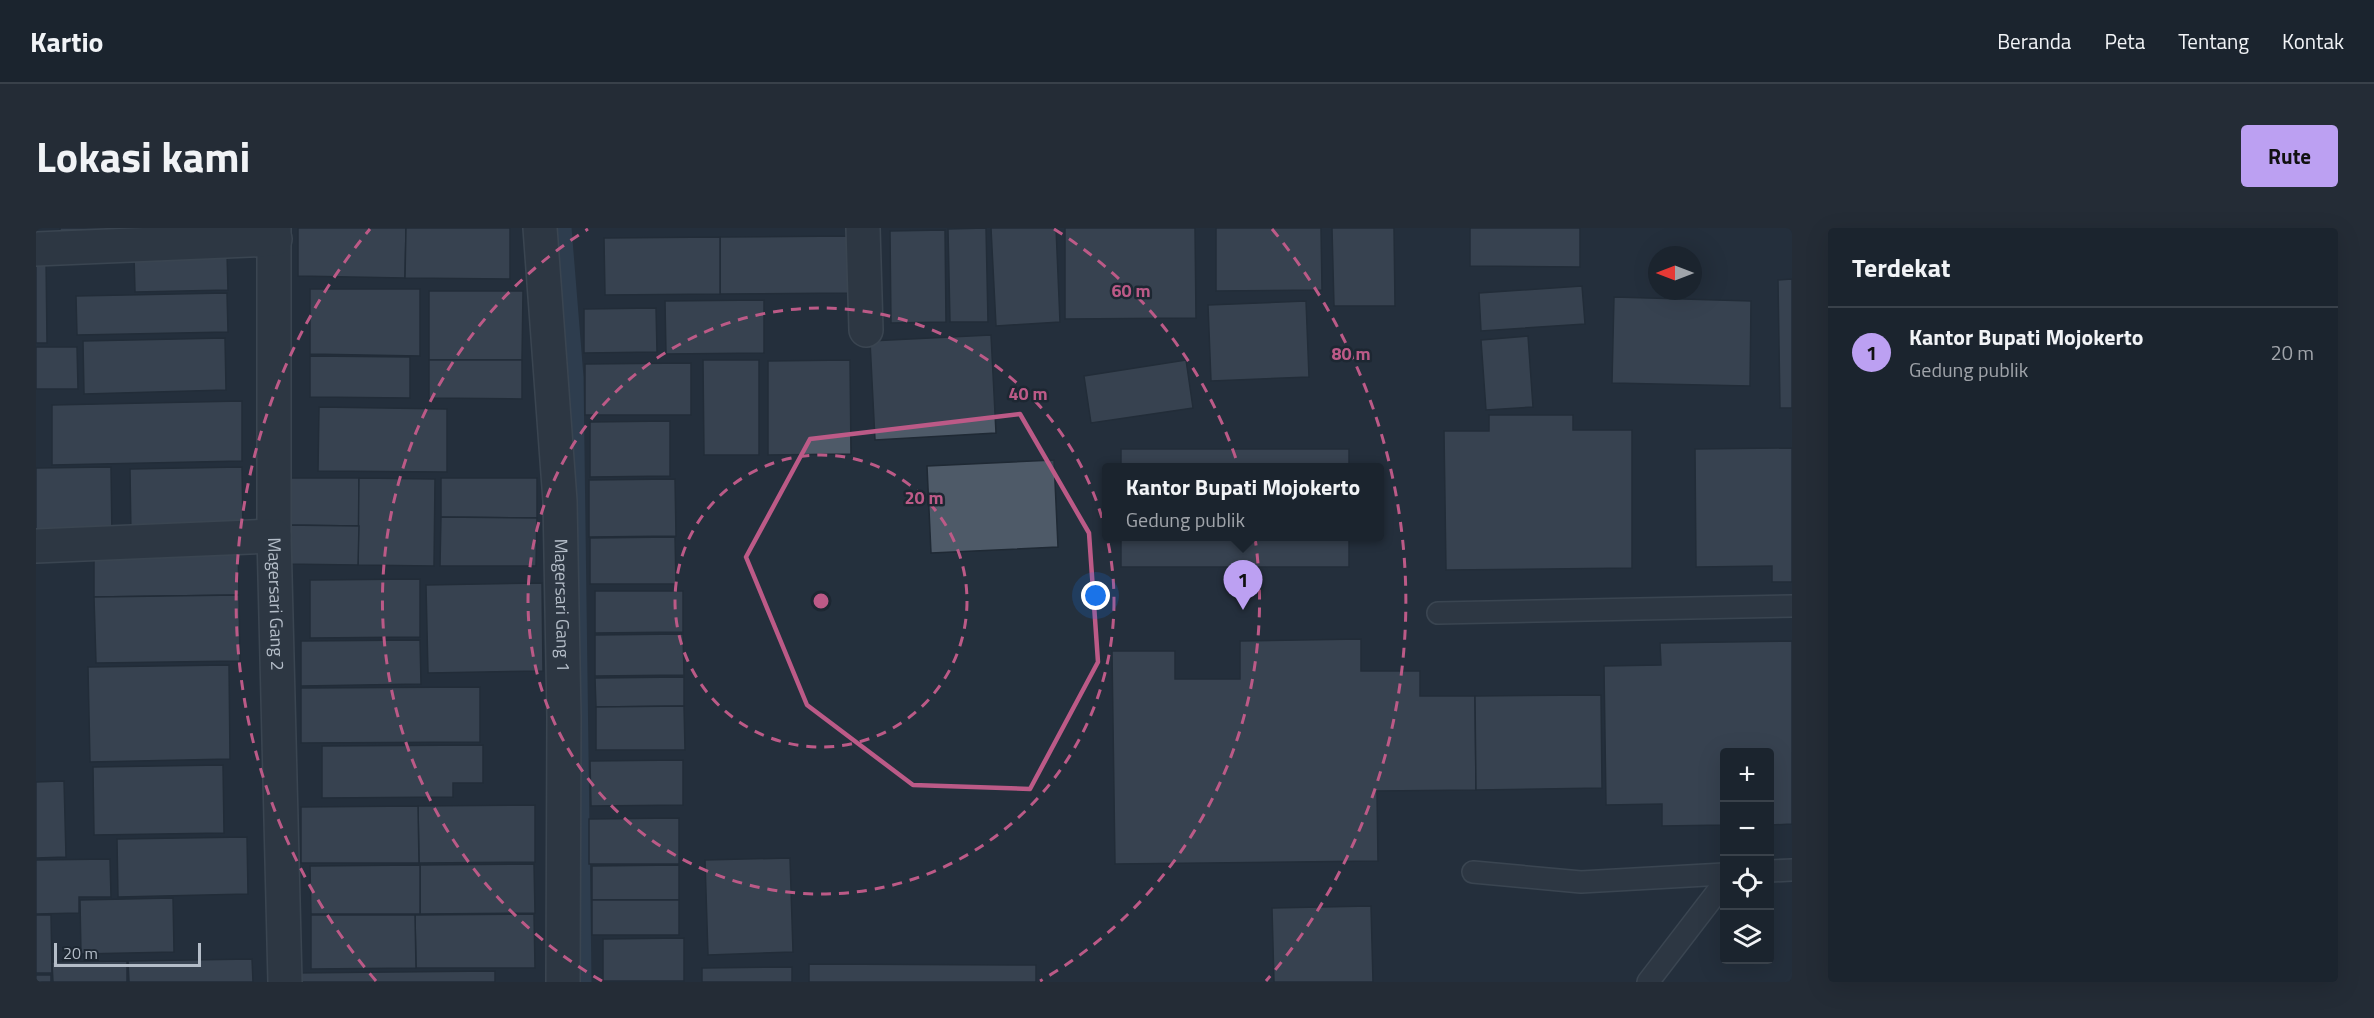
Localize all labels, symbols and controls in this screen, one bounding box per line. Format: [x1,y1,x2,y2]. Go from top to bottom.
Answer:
text: Kartio [30,20,104,63]
text: Beranda [1997,25,2071,57]
text: Peta [2104,25,2145,57]
text: Tentang [2178,25,2249,57]
text: Kontak [2282,25,2344,57]
text: Lokasi kami [36,124,250,188]
button: Rute [2241,125,2338,187]
north arrow [1648,246,1702,300]
text: Terdekat [1852,248,1951,287]
text: 60 m [1111,277,1151,304]
text: Kantor Bupati Mojokerto [1909,320,2143,354]
text: 1 [1866,337,1877,368]
text: 20 m [2270,337,2314,368]
text: 80 m [1331,340,1371,367]
text: Gedung publik [1909,354,2028,385]
text: 40 m [1008,380,1048,407]
popup [1102,463,1384,541]
text: Kantor Bupati Mojokerto [1126,470,1360,504]
text: 20 m [904,484,944,511]
text: Gedung publik [1126,504,1245,535]
street label: Magersari Gang 2 [261,537,291,671]
street label: Magersari Gang 1 [548,538,577,672]
pin: 1 [1224,560,1262,610]
your location [1081,581,1110,610]
centre of rings [811,591,831,611]
map controls [1720,748,1774,964]
button: + [1720,748,1774,802]
button: − [1720,802,1774,856]
button: locate [1720,856,1774,910]
button: layers [1720,910,1774,964]
scale bar [54,940,201,968]
text: 20 m [63,941,98,965]

